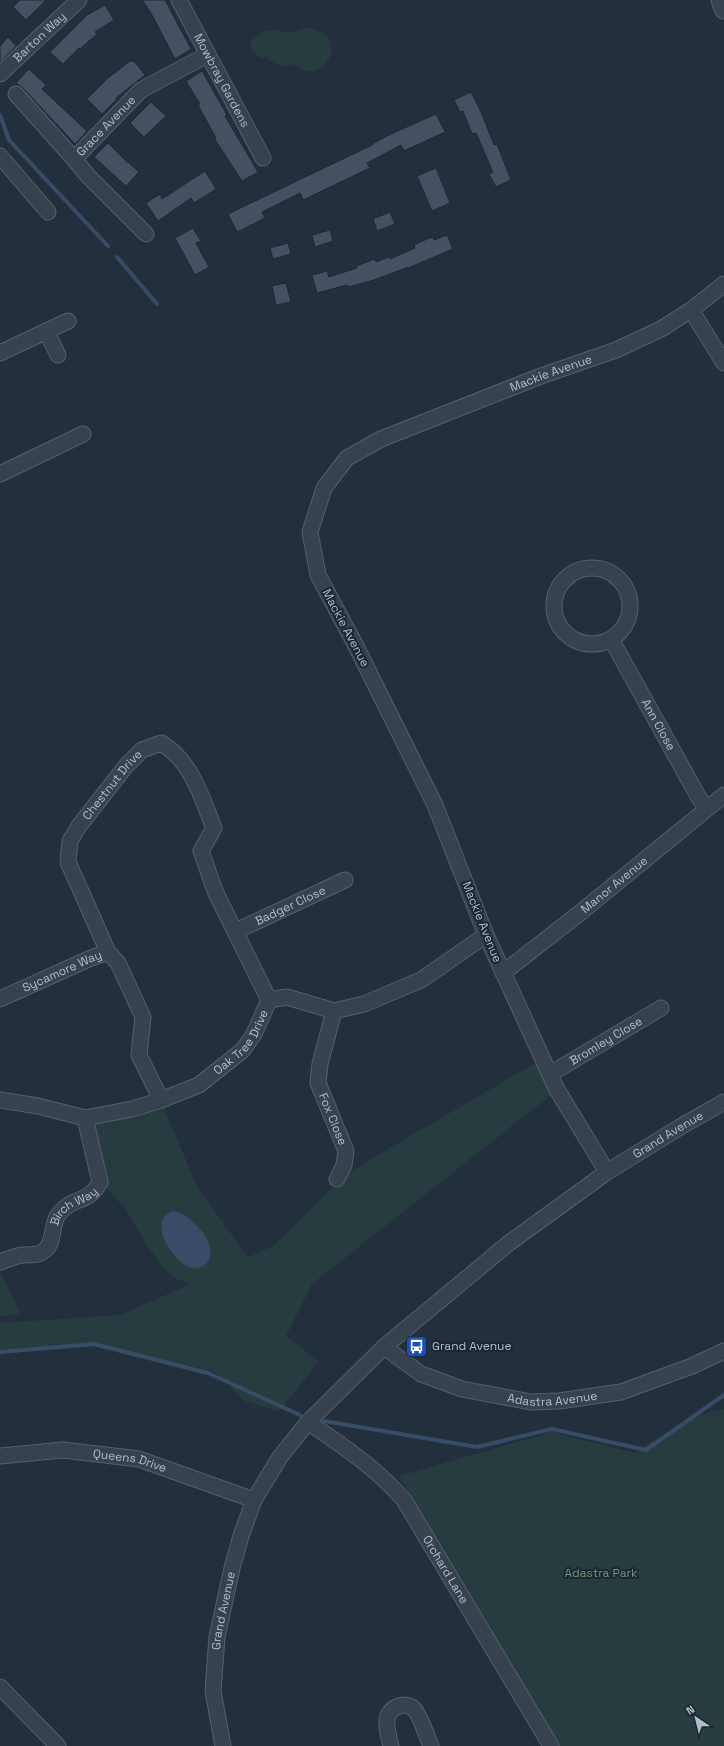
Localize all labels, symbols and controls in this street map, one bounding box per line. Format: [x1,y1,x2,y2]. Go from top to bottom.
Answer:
street label: Barton Way [10,8,69,66]
street label: Mowbray Gardens [190,31,253,130]
street label: Grace Avenue [73,92,139,160]
street label: Mackie Avenue [507,351,594,396]
street label: Mackie Avenue [319,586,373,670]
street label: Ann Close [638,696,679,754]
street label: Chestnut Drive [79,746,146,823]
street label: Manor Avenue [577,853,651,917]
street label: Mackie Avenue [458,879,506,965]
street label: Badger Close [252,882,328,929]
street label: Sycamore Way [20,947,104,996]
street label: Oak Tree Drive [210,1007,272,1078]
street label: Bromley Close [567,1013,645,1069]
street label: Fox Close [315,1091,351,1148]
street label: Grand Avenue [630,1107,706,1162]
street label: Birch Way [46,1183,101,1227]
bus stop icon: Grand Avenue [403,1333,429,1359]
place label: Grand Avenue [432,1338,512,1354]
street label: Adastra Avenue [506,1388,598,1410]
street label: Queens Drive [92,1446,169,1476]
street label: Orchard Lane [419,1532,472,1607]
park label: Adastra Park [564,1565,638,1581]
street label: Grand Avenue [208,1570,239,1650]
north arrow [676,1698,716,1738]
text: N [683,1702,697,1718]

